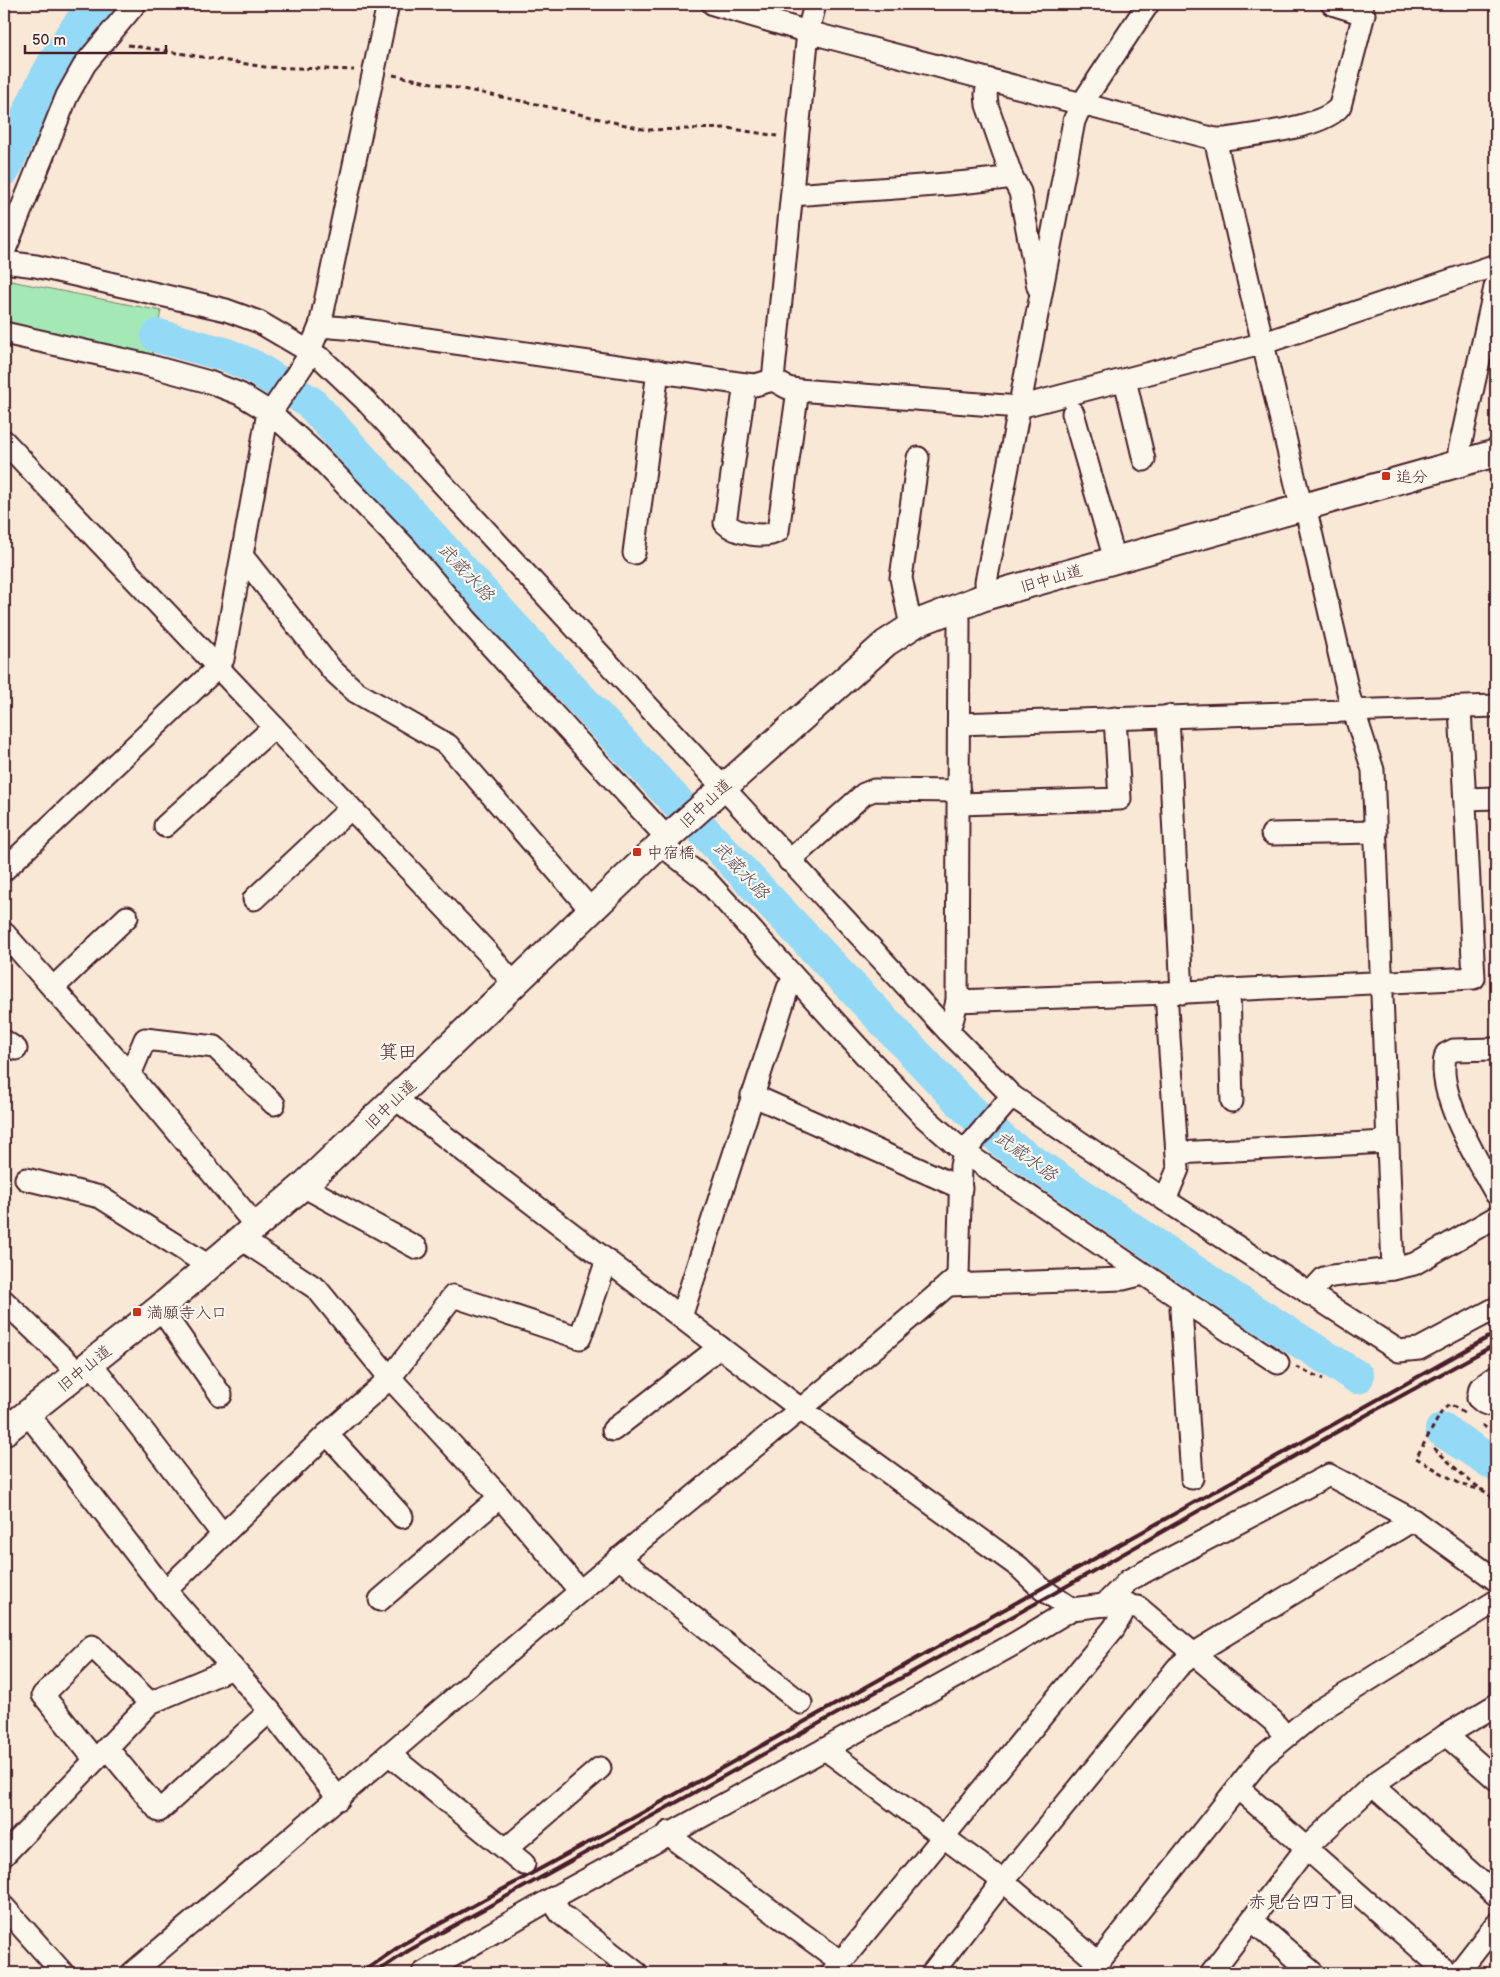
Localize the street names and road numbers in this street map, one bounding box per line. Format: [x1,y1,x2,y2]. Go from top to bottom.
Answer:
street label: 旧中山道 [1018,561,1085,597]
street label: 旧中山道 [676,775,736,833]
street label: 旧中山道 [361,1076,421,1134]
street label: 旧中山道 [54,1342,116,1397]

